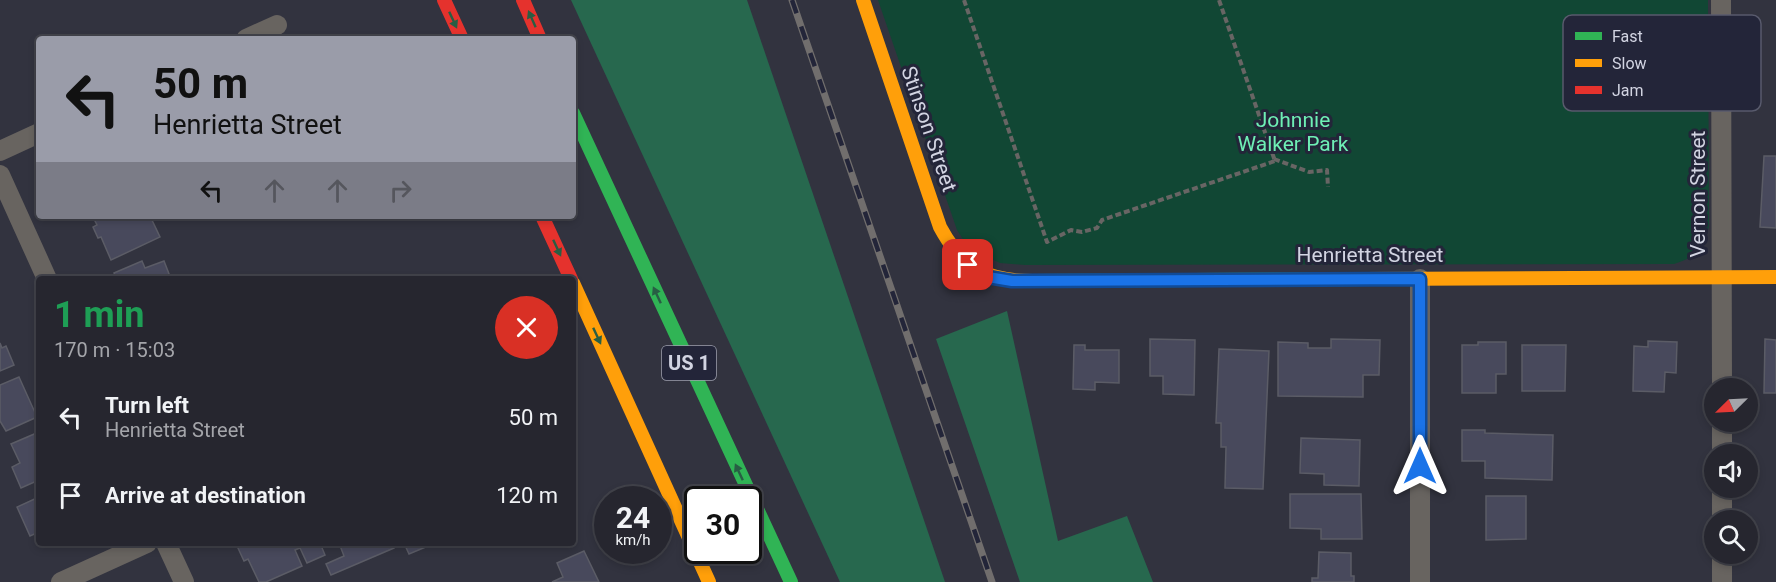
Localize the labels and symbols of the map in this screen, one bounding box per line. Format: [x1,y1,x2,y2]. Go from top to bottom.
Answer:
one-way arrow [448,11,457,28]
one-way arrow [527,11,536,28]
legend [1563,15,1761,111]
text: Fast [1612,27,1643,46]
text: Slow [1612,54,1647,73]
street label: Stinson Street [896,63,962,195]
text: Jam [1612,81,1644,100]
park label: Johnnie Walker Park [1237,108,1349,156]
street label: Vernon Street [1686,130,1710,257]
one-way arrow [552,239,561,256]
pin [942,239,993,290]
street label: Henrietta Street [1297,243,1444,267]
one-way arrow [652,286,662,304]
one-way arrow [593,328,602,345]
road number: US 1 [662,346,716,380]
north arrow [1704,378,1758,432]
position arrow [1388,434,1452,498]
one-way arrow [735,463,744,480]
speed limit sign: 30 [684,486,762,564]

